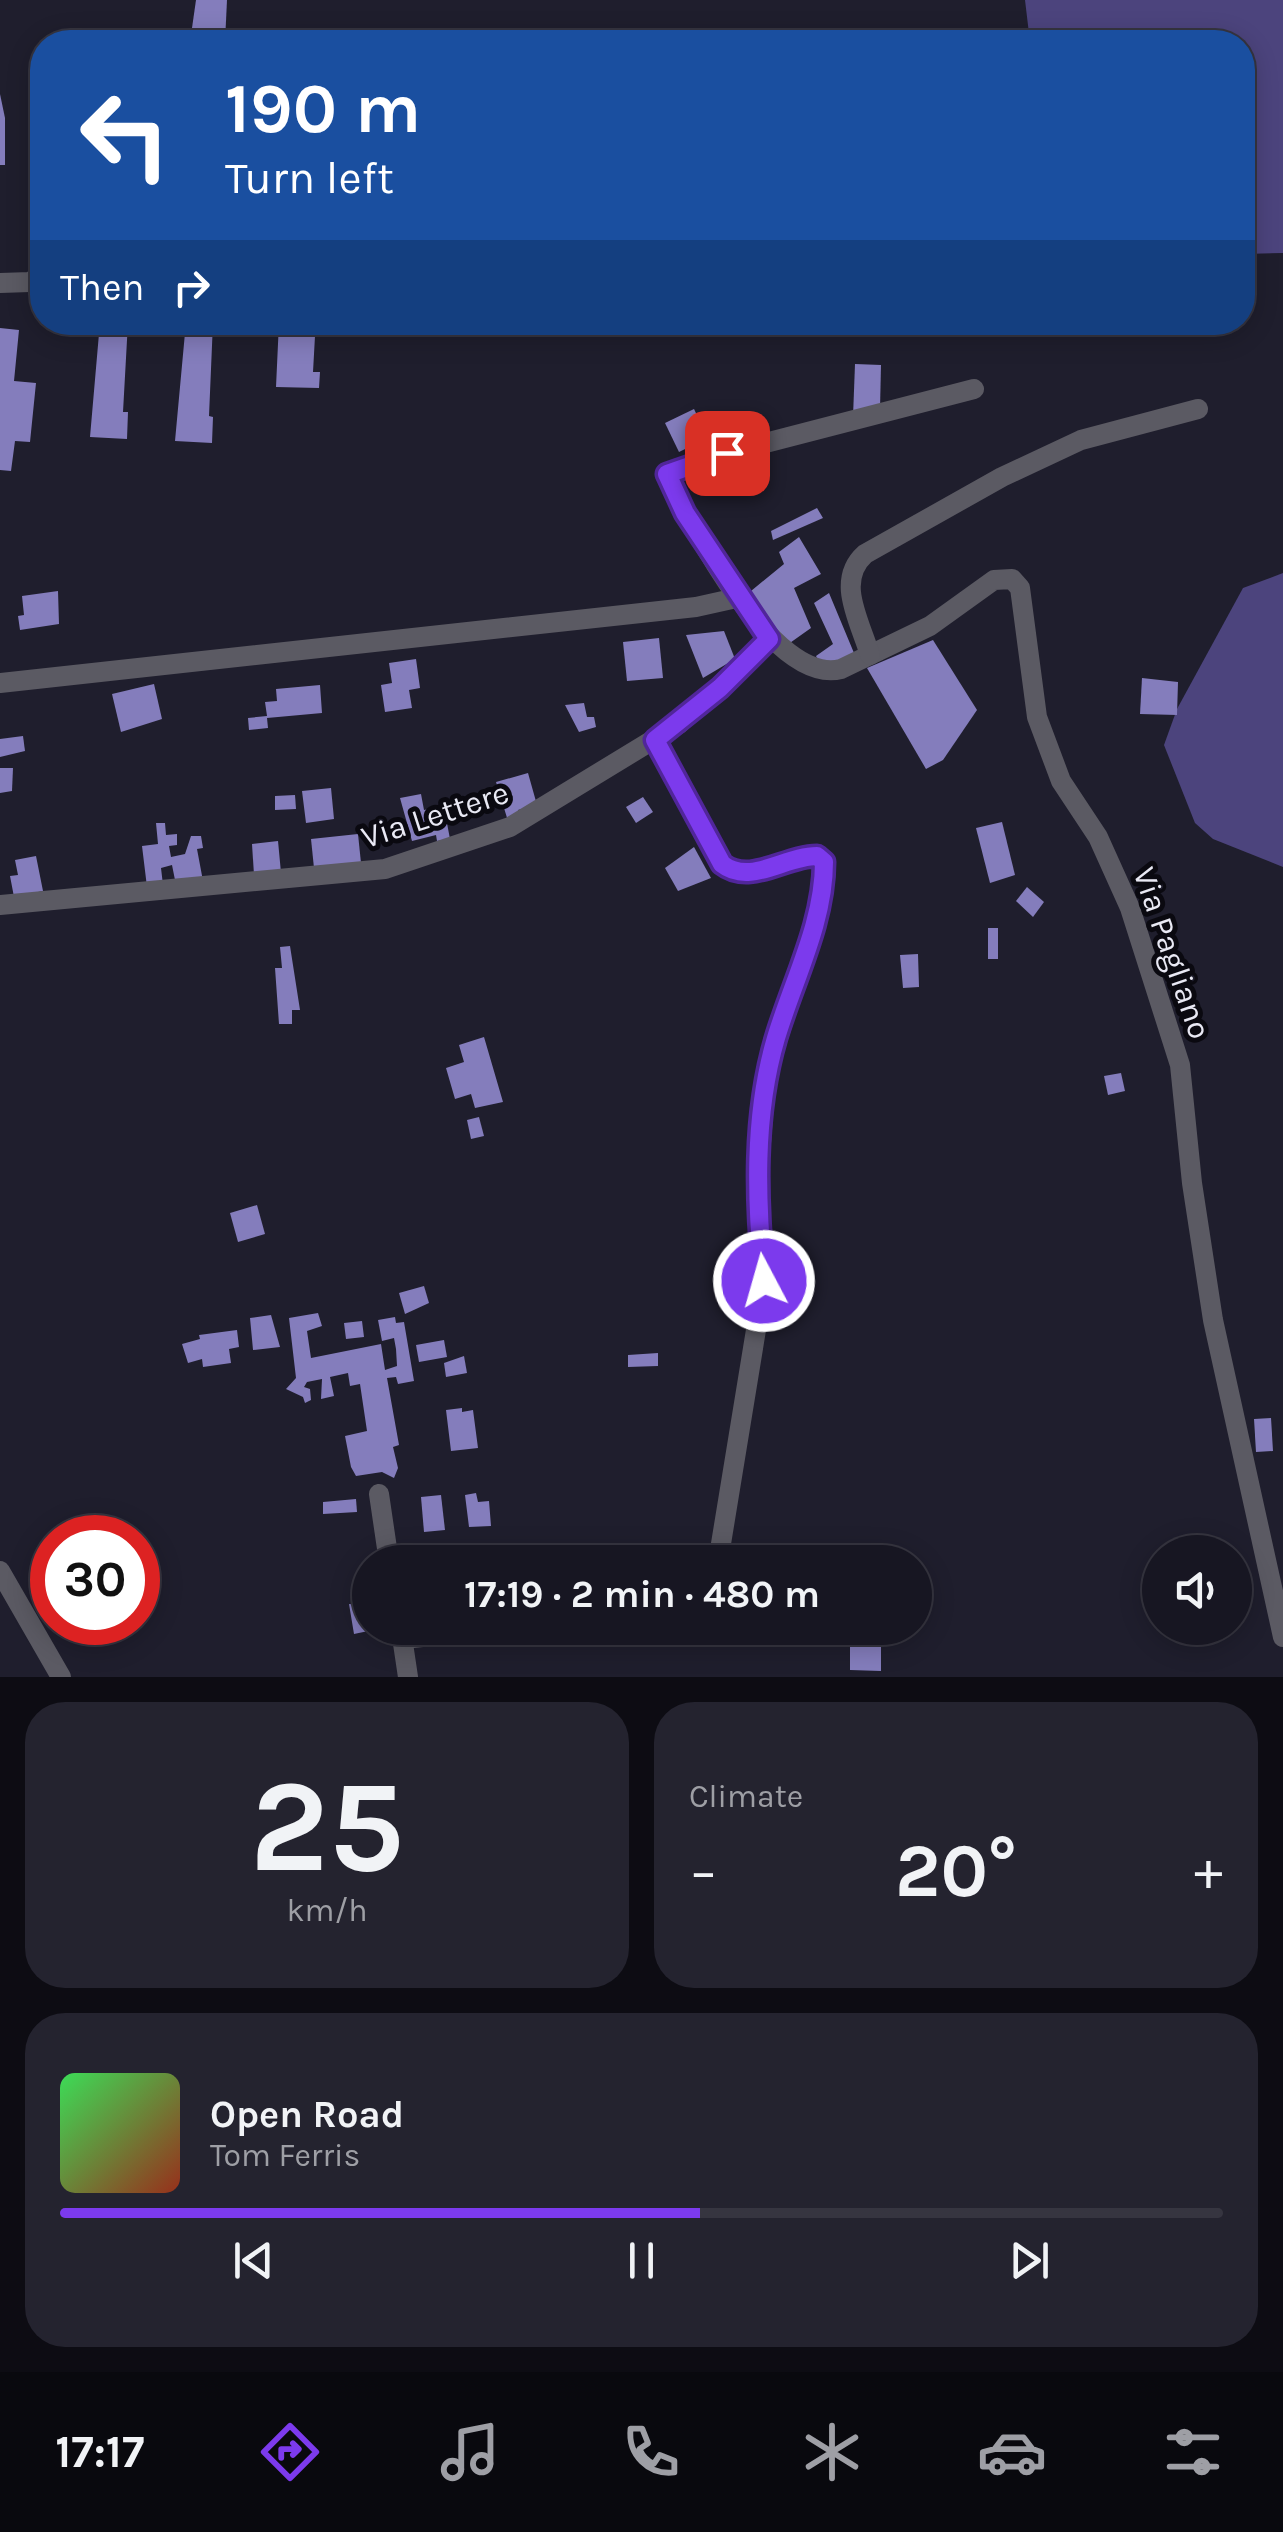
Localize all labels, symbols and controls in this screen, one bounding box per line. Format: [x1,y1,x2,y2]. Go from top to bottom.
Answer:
text: 190 m [225,68,421,150]
icon: left [60,70,190,200]
text: Turn left [225,152,394,204]
icon: right [164,260,219,315]
text: Then [60,265,144,310]
pin [685,411,770,496]
icon: arrive [700,426,755,481]
street label: Via Lettere [357,774,513,856]
street label: Via Pagliano [1125,862,1219,1044]
position arrow [712,1229,816,1333]
speed limit sign: 30 [30,1515,160,1645]
map controls [1142,1535,1252,1645]
button: sound [1142,1535,1252,1645]
text: 17:19 · 2 min · 480 m [464,1572,820,1617]
text: 25 [250,1751,404,1903]
text: Climate [689,1778,803,1815]
text: 20° [895,1827,1017,1915]
text: − [689,1839,718,1903]
text: + [1194,1839,1223,1903]
text: km/h [286,1892,368,1929]
text: Open Road [210,2092,404,2137]
text: Tom Ferris [210,2137,360,2174]
icon: previous [226,2233,281,2288]
icon: pause [614,2233,669,2288]
icon: next [1002,2233,1057,2288]
icon: directions [255,2417,325,2487]
icon: music [435,2417,505,2487]
icon: phone [616,2417,686,2487]
icon: climate [797,2417,867,2487]
icon: car [977,2417,1047,2487]
icon: filters [1158,2417,1228,2487]
text: 17:17 [55,2426,144,2478]

